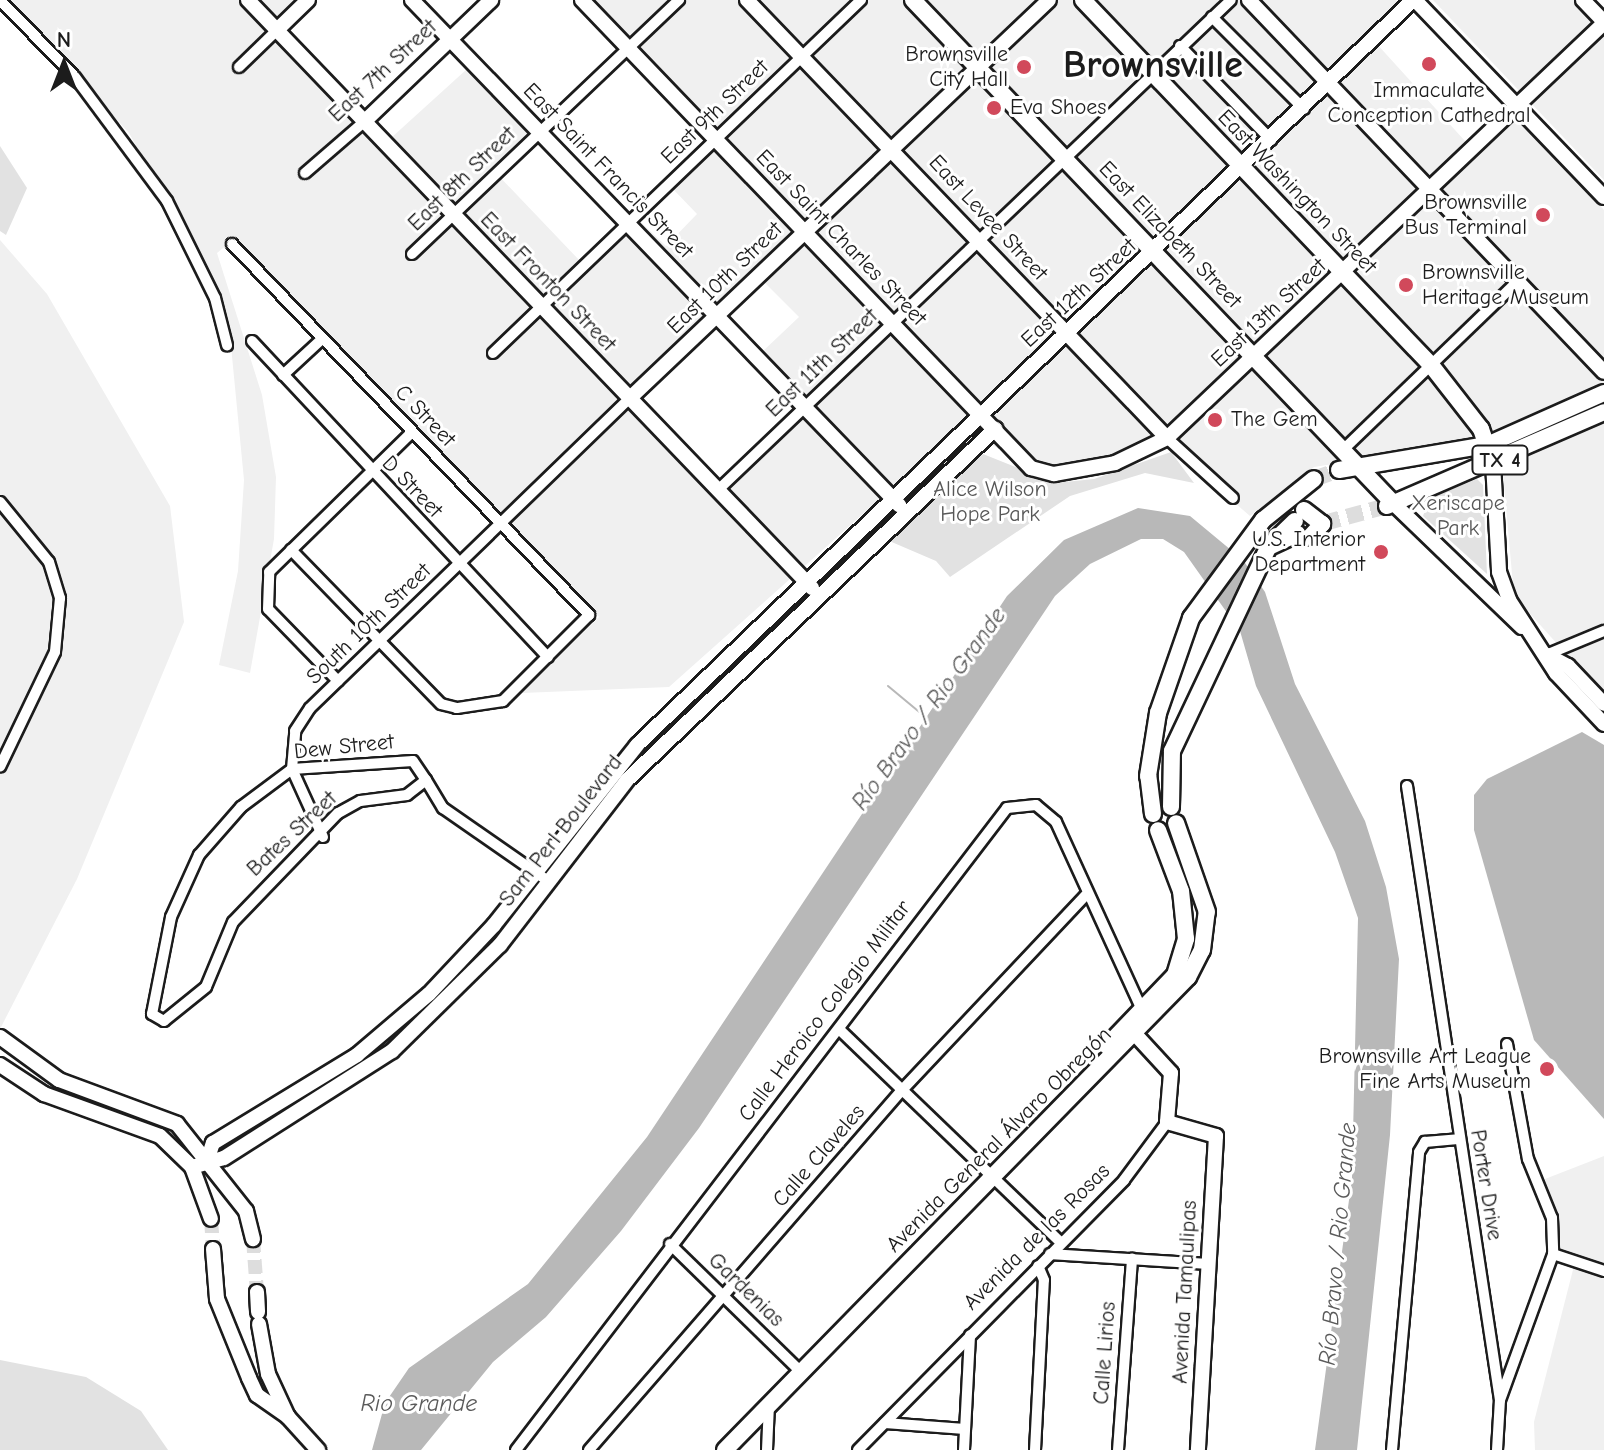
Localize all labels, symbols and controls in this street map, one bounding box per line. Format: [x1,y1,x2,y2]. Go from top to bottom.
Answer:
street label: East 7th Street [323,14,443,128]
north arrow [24,24,104,104]
text: N [57,27,71,53]
place label: Brownsville City Hall [905,41,1008,92]
district label: Brownsville [1063,43,1243,89]
street label: East 9th Street [656,54,774,170]
marker: Immaculate Conception Cathedral [1420,55,1438,73]
marker: Brownsville City Hall [1015,58,1033,76]
place label: Immaculate Conception Cathedral [1328,77,1530,128]
street label: East Saint Francis Street [517,78,699,264]
place label: Eva Shoes [1010,95,1106,121]
marker: Eva Shoes [985,99,1003,117]
street label: East Washington Street [1212,104,1382,280]
street label: East 8th Street [403,121,521,237]
street label: East Saint Charles Street [750,144,932,332]
street label: East Levee Street [923,150,1053,286]
street label: East Elizabeth Street [1093,156,1247,314]
place label: Brownsville Bus Terminal [1405,189,1527,240]
marker: Brownsville Bus Terminal [1534,206,1552,224]
street label: East Fronton Street [475,207,621,357]
street label: East 10th Street [662,216,788,340]
street label: East 12th Street [1016,233,1142,353]
street label: East 13th Street [1206,253,1332,373]
place label: Brownsville Heritage Museum [1422,259,1589,310]
marker: Brownsville Heritage Museum [1397,276,1415,294]
street label: East 11th Street [761,303,883,423]
street label: C Street [389,380,461,452]
place label: The Gem [1231,407,1318,433]
marker: The Gem [1206,411,1224,429]
road number: TX 4 [1470,444,1530,476]
street label: D Street [376,450,448,524]
park label: Alice Wilson Hope Park [933,476,1047,528]
park label: Xeriscape Park [1411,490,1505,542]
place label: U.S. Interior Department [1252,526,1365,578]
marker: U.S. Interior Department [1372,543,1390,561]
street label: South 10th Street [301,558,437,690]
water label: Río Bravo / Rio Grande [846,602,1012,816]
street label: Dew Street [293,729,395,765]
street label: Sam Perl Boulevard [494,750,628,912]
street label: Bates Street [242,786,342,882]
street label: Calle Heroico Colegio Militar [733,895,917,1127]
street label: Avenida General Álvaro Obregón [881,1022,1117,1258]
place label: Brownsville Art League Fine Arts Museum [1319,1043,1531,1094]
marker: Brownsville Art League Fine Arts Museum [1538,1060,1556,1078]
street label: Calle Claveles [767,1099,871,1213]
water label: Río Bravo / Rio Grande [1313,1121,1363,1367]
street label: Porter Drive [1464,1128,1508,1242]
street label: Avenida de las Rosas [958,1158,1116,1316]
street label: Avenida Tamaulipas [1167,1200,1203,1384]
street label: Gardenias [702,1247,790,1333]
street label: Calle Lirios [1088,1301,1122,1405]
water label: Rio Grande [361,1390,477,1418]

